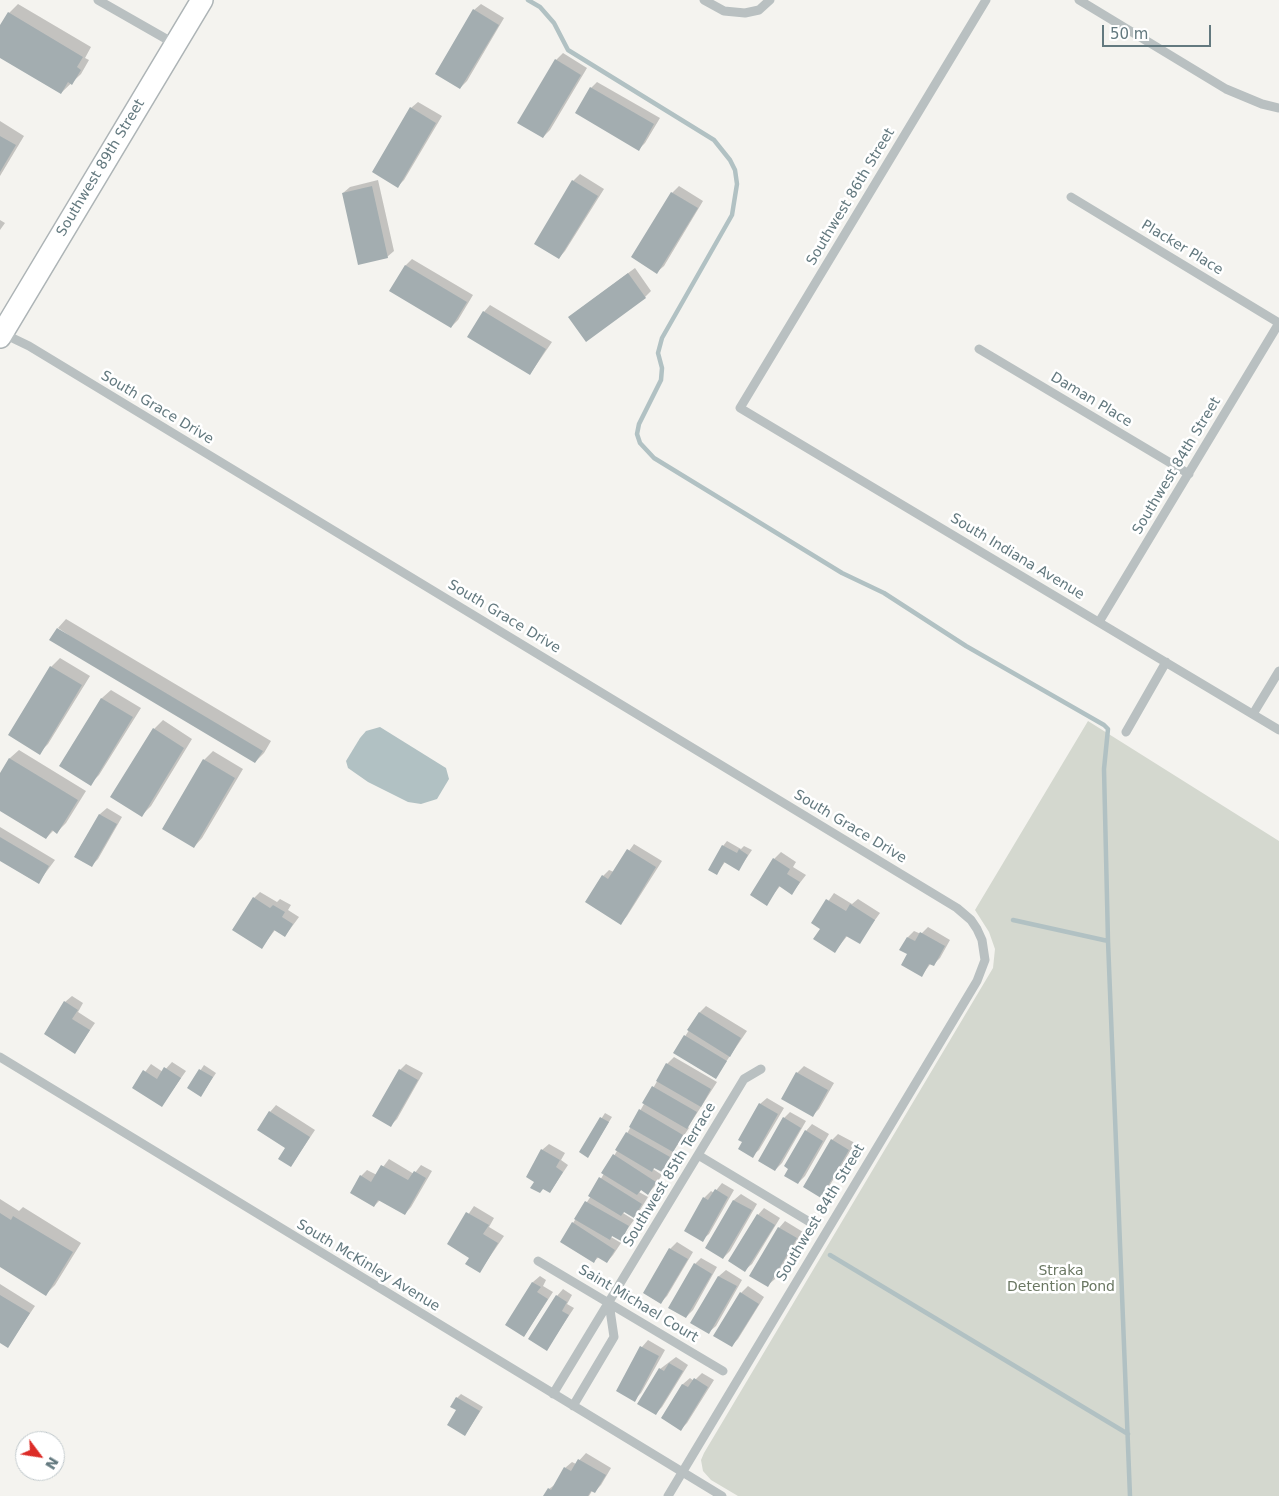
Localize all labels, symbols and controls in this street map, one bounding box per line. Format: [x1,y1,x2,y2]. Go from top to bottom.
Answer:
scale bar [1104,15,1213,47]
text: 50 m [1110,25,1148,43]
street label: Southwest 89th Street [53,96,149,240]
street label: Southwest 86th Street [803,125,899,269]
street label: Placker Place [1138,217,1226,279]
street label: South Grace Drive [98,368,216,448]
street label: Daman Place [1047,369,1135,431]
street label: Southwest 84th Street [1129,394,1225,538]
street label: South Indiana Avenue [947,510,1087,604]
street label: South Grace Drive [445,577,563,657]
street label: South Grace Drive [791,787,909,867]
street label: Southwest 85th Terrace [620,1100,720,1250]
street label: Southwest 84th Street [773,1141,869,1285]
street label: South McKinley Avenue [293,1217,443,1315]
street label: Saint Michael Court [575,1262,701,1346]
park label: Straka Detention Pond [1007,1263,1115,1295]
north arrow [15,1431,65,1481]
text: N [42,1454,62,1472]

